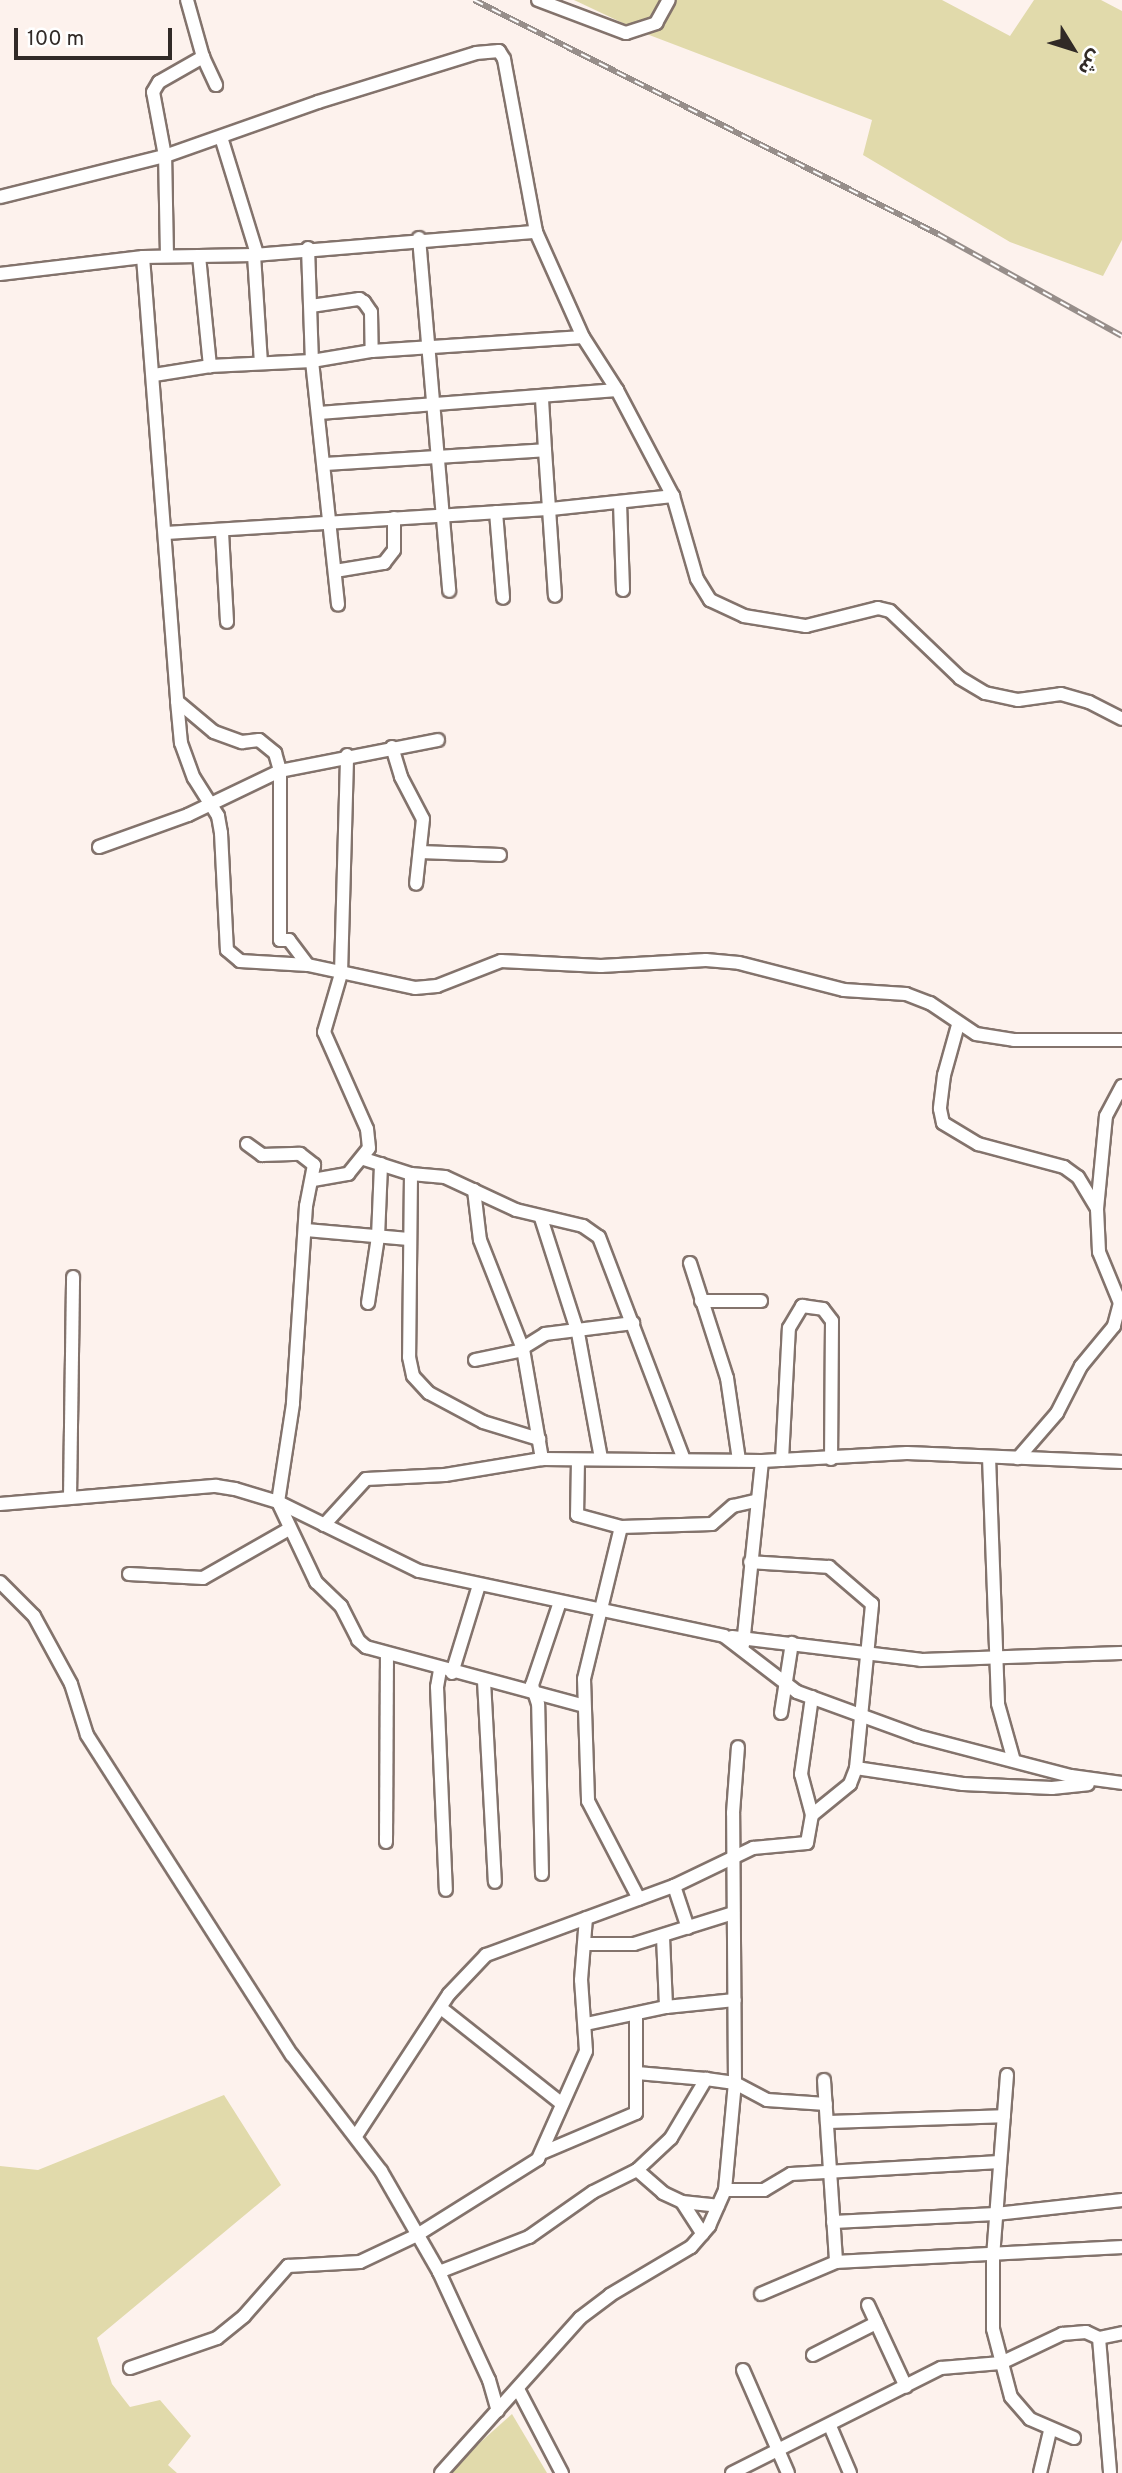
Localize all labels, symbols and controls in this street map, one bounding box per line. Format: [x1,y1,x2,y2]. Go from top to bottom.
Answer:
scale bar [18,14,175,58]
north arrow [1038,14,1108,84]
text: 100 m [27,26,84,53]
text: ش [1072,44,1107,80]

